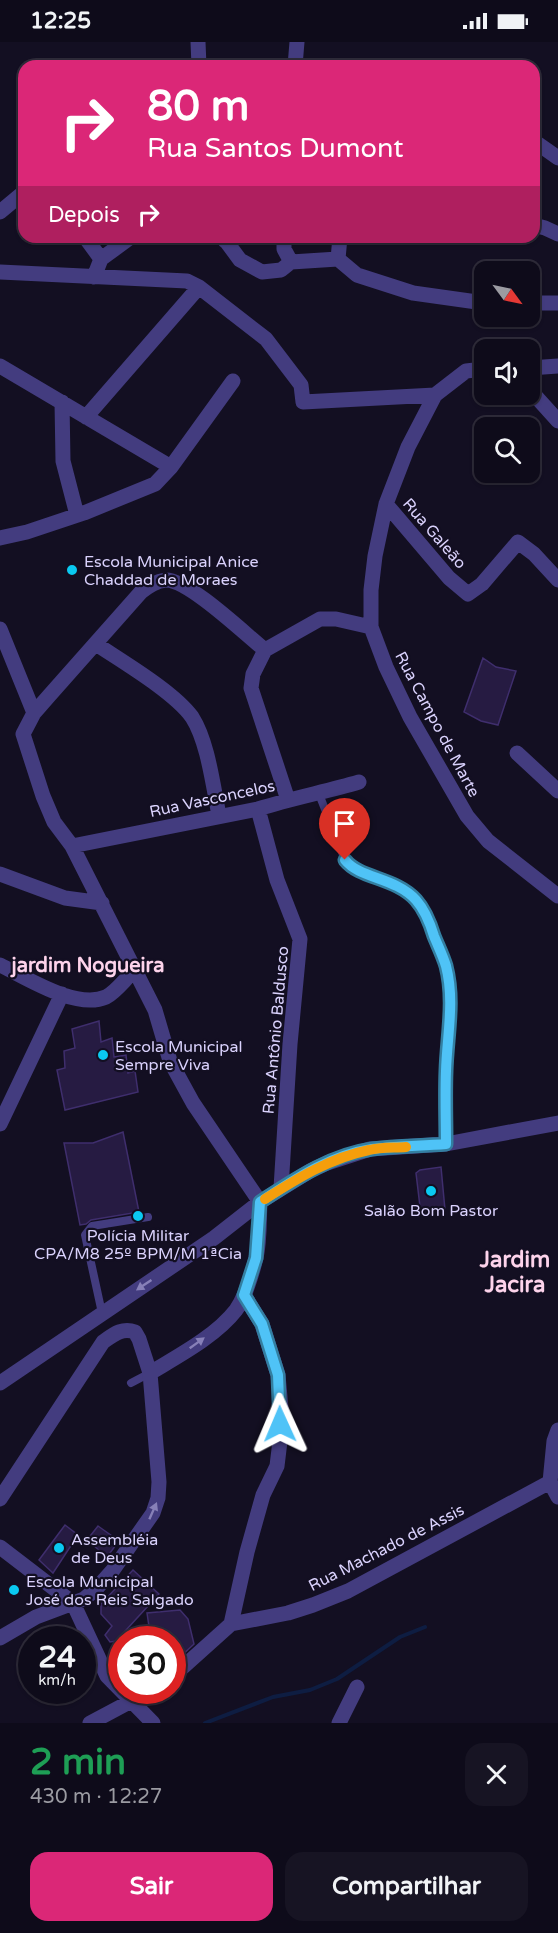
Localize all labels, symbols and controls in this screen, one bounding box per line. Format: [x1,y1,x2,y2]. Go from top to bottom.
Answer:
text: 12:25 [30,8,91,34]
text: 80 m [147,81,249,132]
icon: right [48,84,126,162]
text: Rua Santos Dumont [147,132,403,165]
icon: right [132,198,165,231]
text: Depois [48,202,120,228]
north arrow [474,261,540,327]
map controls [474,261,540,483]
button: sound [474,339,540,405]
button: search [474,417,540,483]
street label: Rua Galeão [398,494,470,573]
place label: Escola Municipal Anice Chaddad de Moraes [84,552,259,590]
marker: Escola Municipal Anice Chaddad de Moraes [65,563,79,577]
street label: Rua Campo de Marte [390,648,484,801]
street label: Rua Vasconcelos [148,776,277,822]
pin [319,798,370,860]
icon: arrive [328,807,361,840]
street label: Rua Antônio Baldusco [259,945,293,1115]
district label: jardim Nogueira [10,954,164,978]
place label: Escola Municipal Sempre Viva [115,1037,242,1075]
marker: Escola Municipal Sempre Viva [96,1048,110,1062]
marker: Salão Bom Pastor [424,1184,438,1198]
place label: Salão Bom Pastor [364,1201,499,1221]
marker: Polícia Militar CPA/M8 25º BPM/M 1ªCia [131,1209,145,1223]
place label: Polícia Militar CPA/M8 25º BPM/M 1ªCia [34,1226,242,1264]
district label: Jardim Jacira [479,1247,550,1298]
one-way arrow [137,1279,153,1291]
one-way arrow [189,1337,205,1349]
position arrow [248,1392,312,1456]
street label: Rua Machado de Assis [305,1500,468,1596]
one-way arrow [148,1502,157,1519]
place label: Assembléia de Deus [71,1530,158,1568]
marker: Assembléia de Deus [52,1541,66,1555]
place label: Escola Municipal José dos Reis Salgado [26,1572,194,1610]
marker: Escola Municipal José dos Reis Salgado [7,1583,21,1597]
speed limit sign: 30 [108,1626,186,1704]
text: 24 [38,1639,76,1676]
text: km/h [38,1671,76,1689]
text: 2 min [30,1741,126,1784]
button: close [465,1743,528,1806]
text: 430 m · 12:27 [30,1785,162,1809]
button: Sair [30,1852,273,1921]
button: Compartilhar [285,1852,528,1921]

